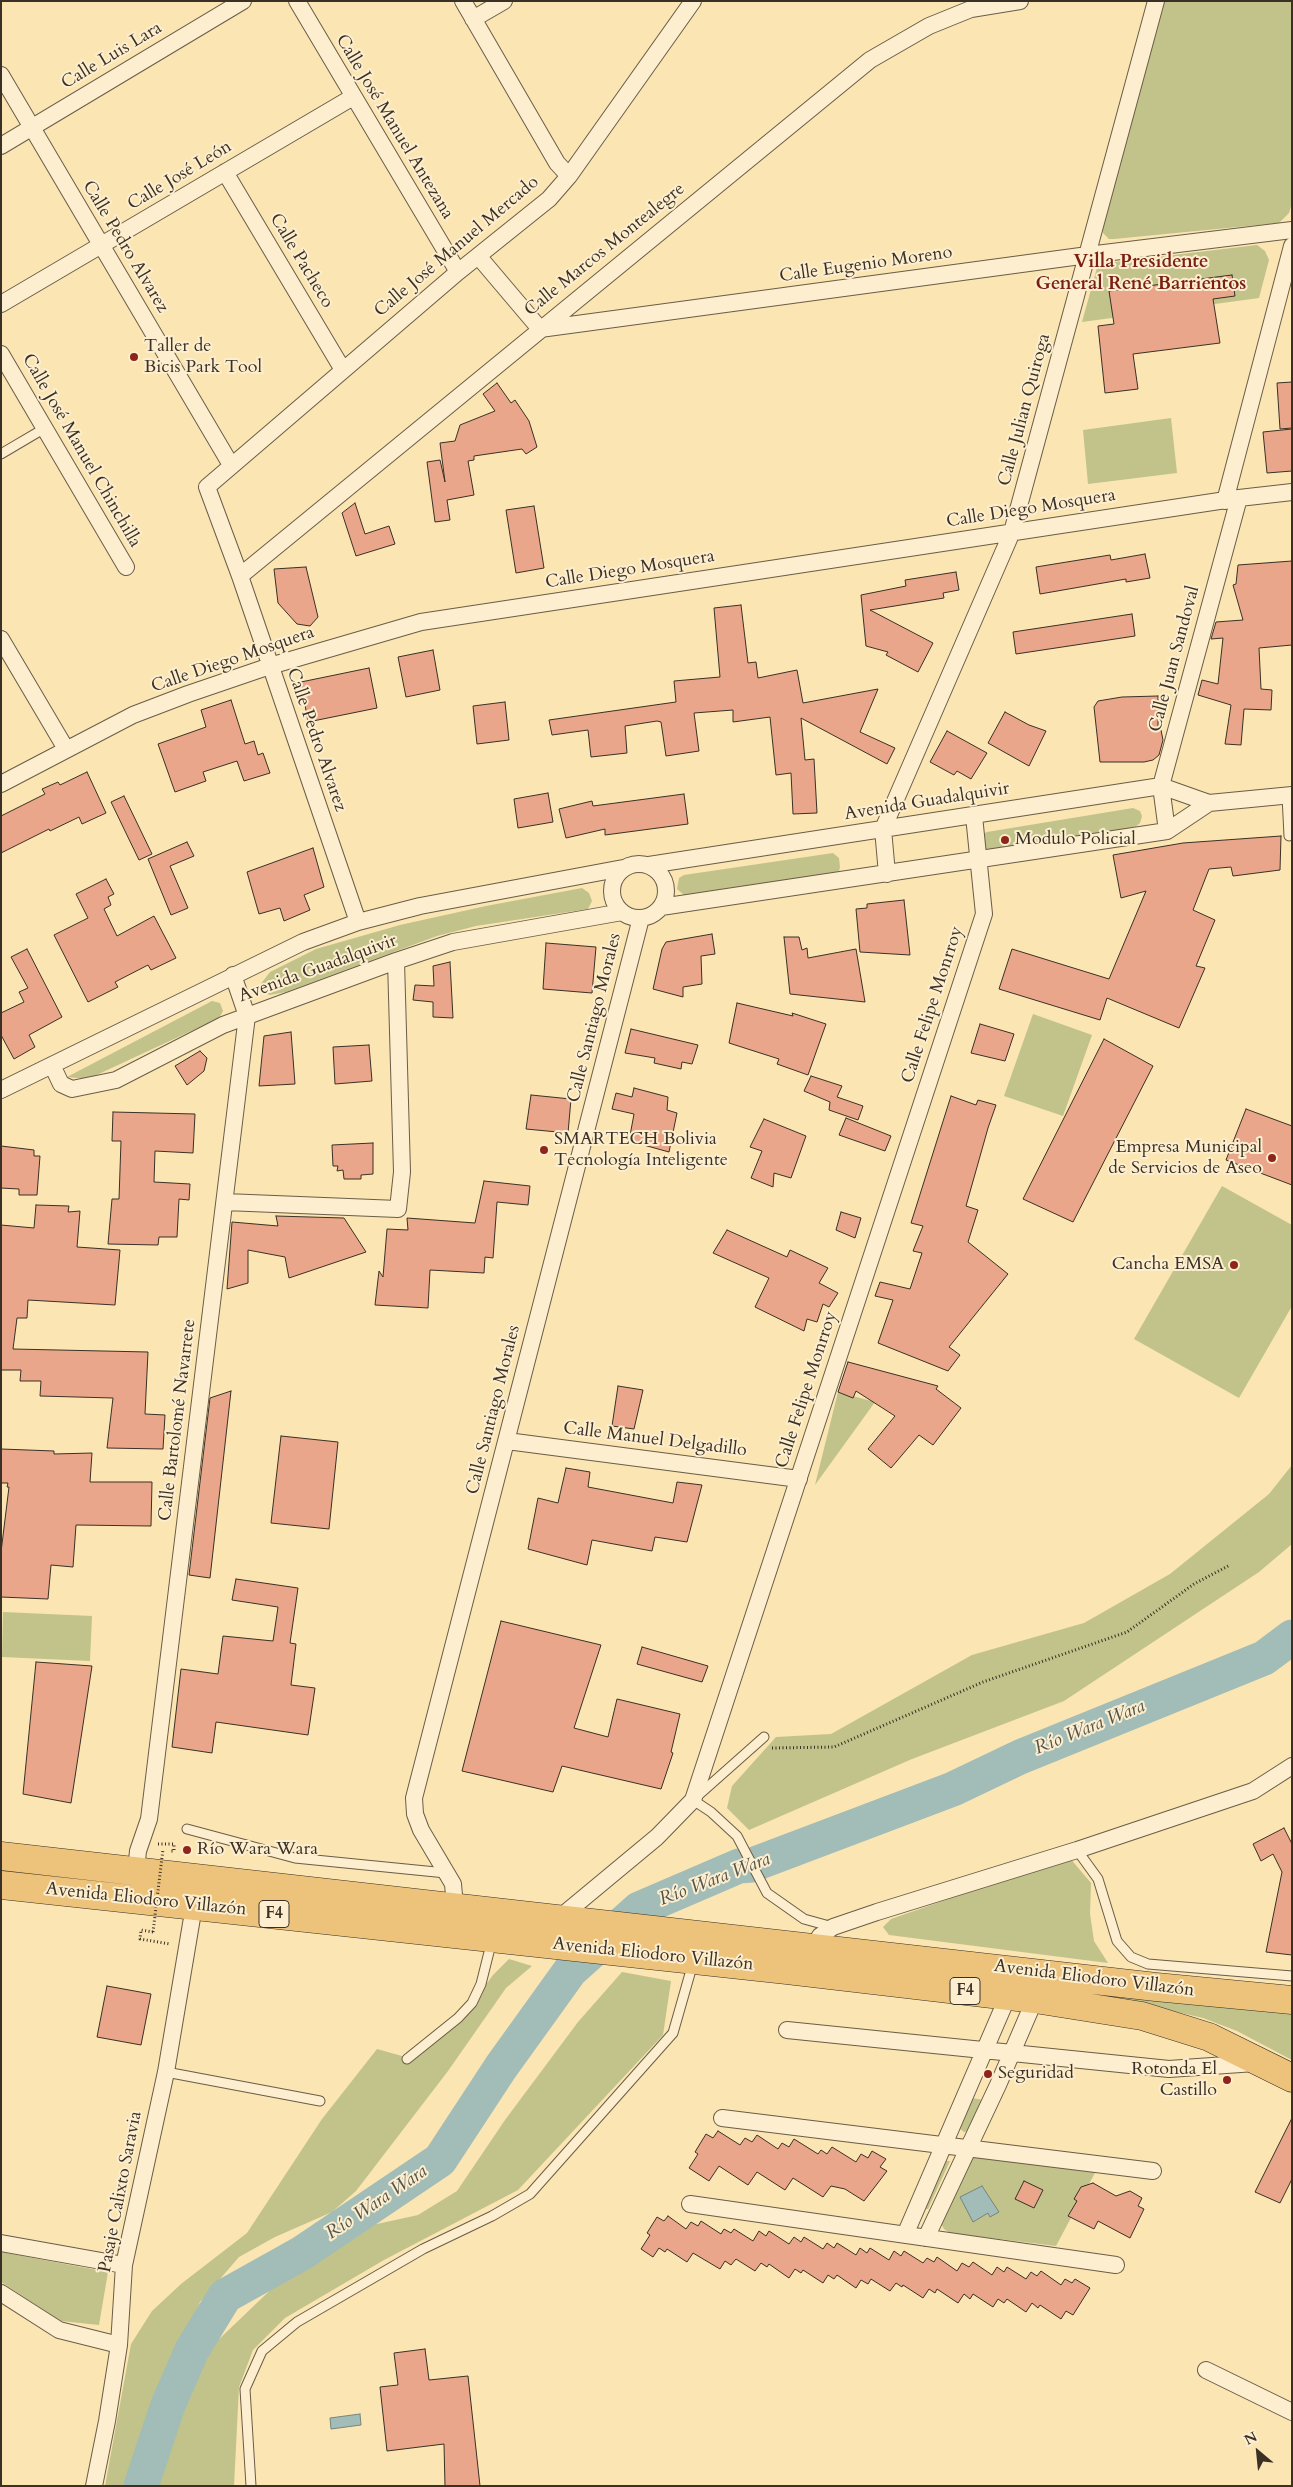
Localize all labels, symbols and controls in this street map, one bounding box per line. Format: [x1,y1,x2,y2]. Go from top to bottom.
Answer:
street label: Calle Luis Lara [58,18,166,94]
street label: Calle José Manuel Antezana [330,31,458,223]
street label: Calle José León [124,136,236,216]
street label: Calle José Manuel Mercado [370,172,544,322]
street label: Calle Pedro Alvarez [77,177,173,317]
street label: Calle Marcos Montealegre [521,179,689,321]
street label: Calle Pacheco [264,210,338,312]
street label: Calle Eugenio Moreno [778,242,954,288]
district label: Villa Presidente General René Barrientos [1036,252,1246,296]
street label: Calle Julian Quiroga [994,331,1056,489]
place label: Taller de Bicis Park Tool [144,336,262,378]
street label: Calle José Manuel Chinchilla [17,350,145,552]
marker: Taller de Bicis Park Tool [128,351,140,363]
street label: Calle Diego Mosquera [945,485,1117,533]
street label: Calle Diego Mosquera [544,546,716,594]
street label: Calle Juan Sandoval [1145,584,1205,734]
street label: Calle Diego Mosquera [149,622,317,698]
street label: Calle Pedro Alvarez [281,665,351,815]
street label: Avenida Guadalquivir [843,778,1011,826]
place label: Modulo Policial [1015,829,1136,851]
marker: Modulo Policial [999,834,1011,846]
street label: Calle Felipe Monrroy [897,924,969,1086]
street label: Avenida Guadalquivir [236,930,400,1008]
street label: Calle Santiago Morales [564,931,626,1105]
place label: SMARTECH Bolivia Tecnología Inteligente [554,1129,728,1172]
place label: Empresa Municipal de Servicios de Aseo [1108,1137,1262,1180]
marker: SMARTECH Bolivia Tecnología Inteligente [538,1144,550,1156]
marker: Empresa Municipal de Servicios de Aseo [1266,1152,1278,1164]
place label: Cancha EMSA [1112,1254,1224,1276]
marker: Cancha EMSA [1228,1259,1240,1271]
street label: Calle Felipe Monrroy [771,1309,843,1471]
street label: Calle Bartolomé Navarrete [155,1318,201,1522]
street label: Calle Santiago Morales [463,1323,525,1497]
street label: Calle Manuel Delgadillo [562,1418,748,1462]
water label: Río Wara Wara [1031,1695,1149,1761]
place label: Río Wara Wara [197,1839,318,1861]
marker: Río Wara Wara [181,1844,193,1856]
water label: Río Wara Wara [656,1848,774,1912]
street label: Avenida Eliodoro Villazón [45,1879,247,1921]
road number: F4 [259,1900,289,1928]
street label: Avenida Eliodoro Villazón [552,1934,754,1976]
street label: Avenida Eliodoro Villazón [993,1956,1195,2002]
road number: F4 [950,1978,980,2004]
place label: Rotonda El Castillo [1131,2059,1217,2102]
place label: Seguridad [998,2063,1074,2085]
marker: Seguridad [982,2068,994,2080]
marker: Rotonda El Castillo [1221,2074,1233,2086]
street label: Pasaje Calixto Saravia [95,2110,147,2274]
water label: Río Wara Wara [322,2161,432,2245]
north arrow [1233,2427,1283,2477]
text: N [1241,2427,1261,2450]

